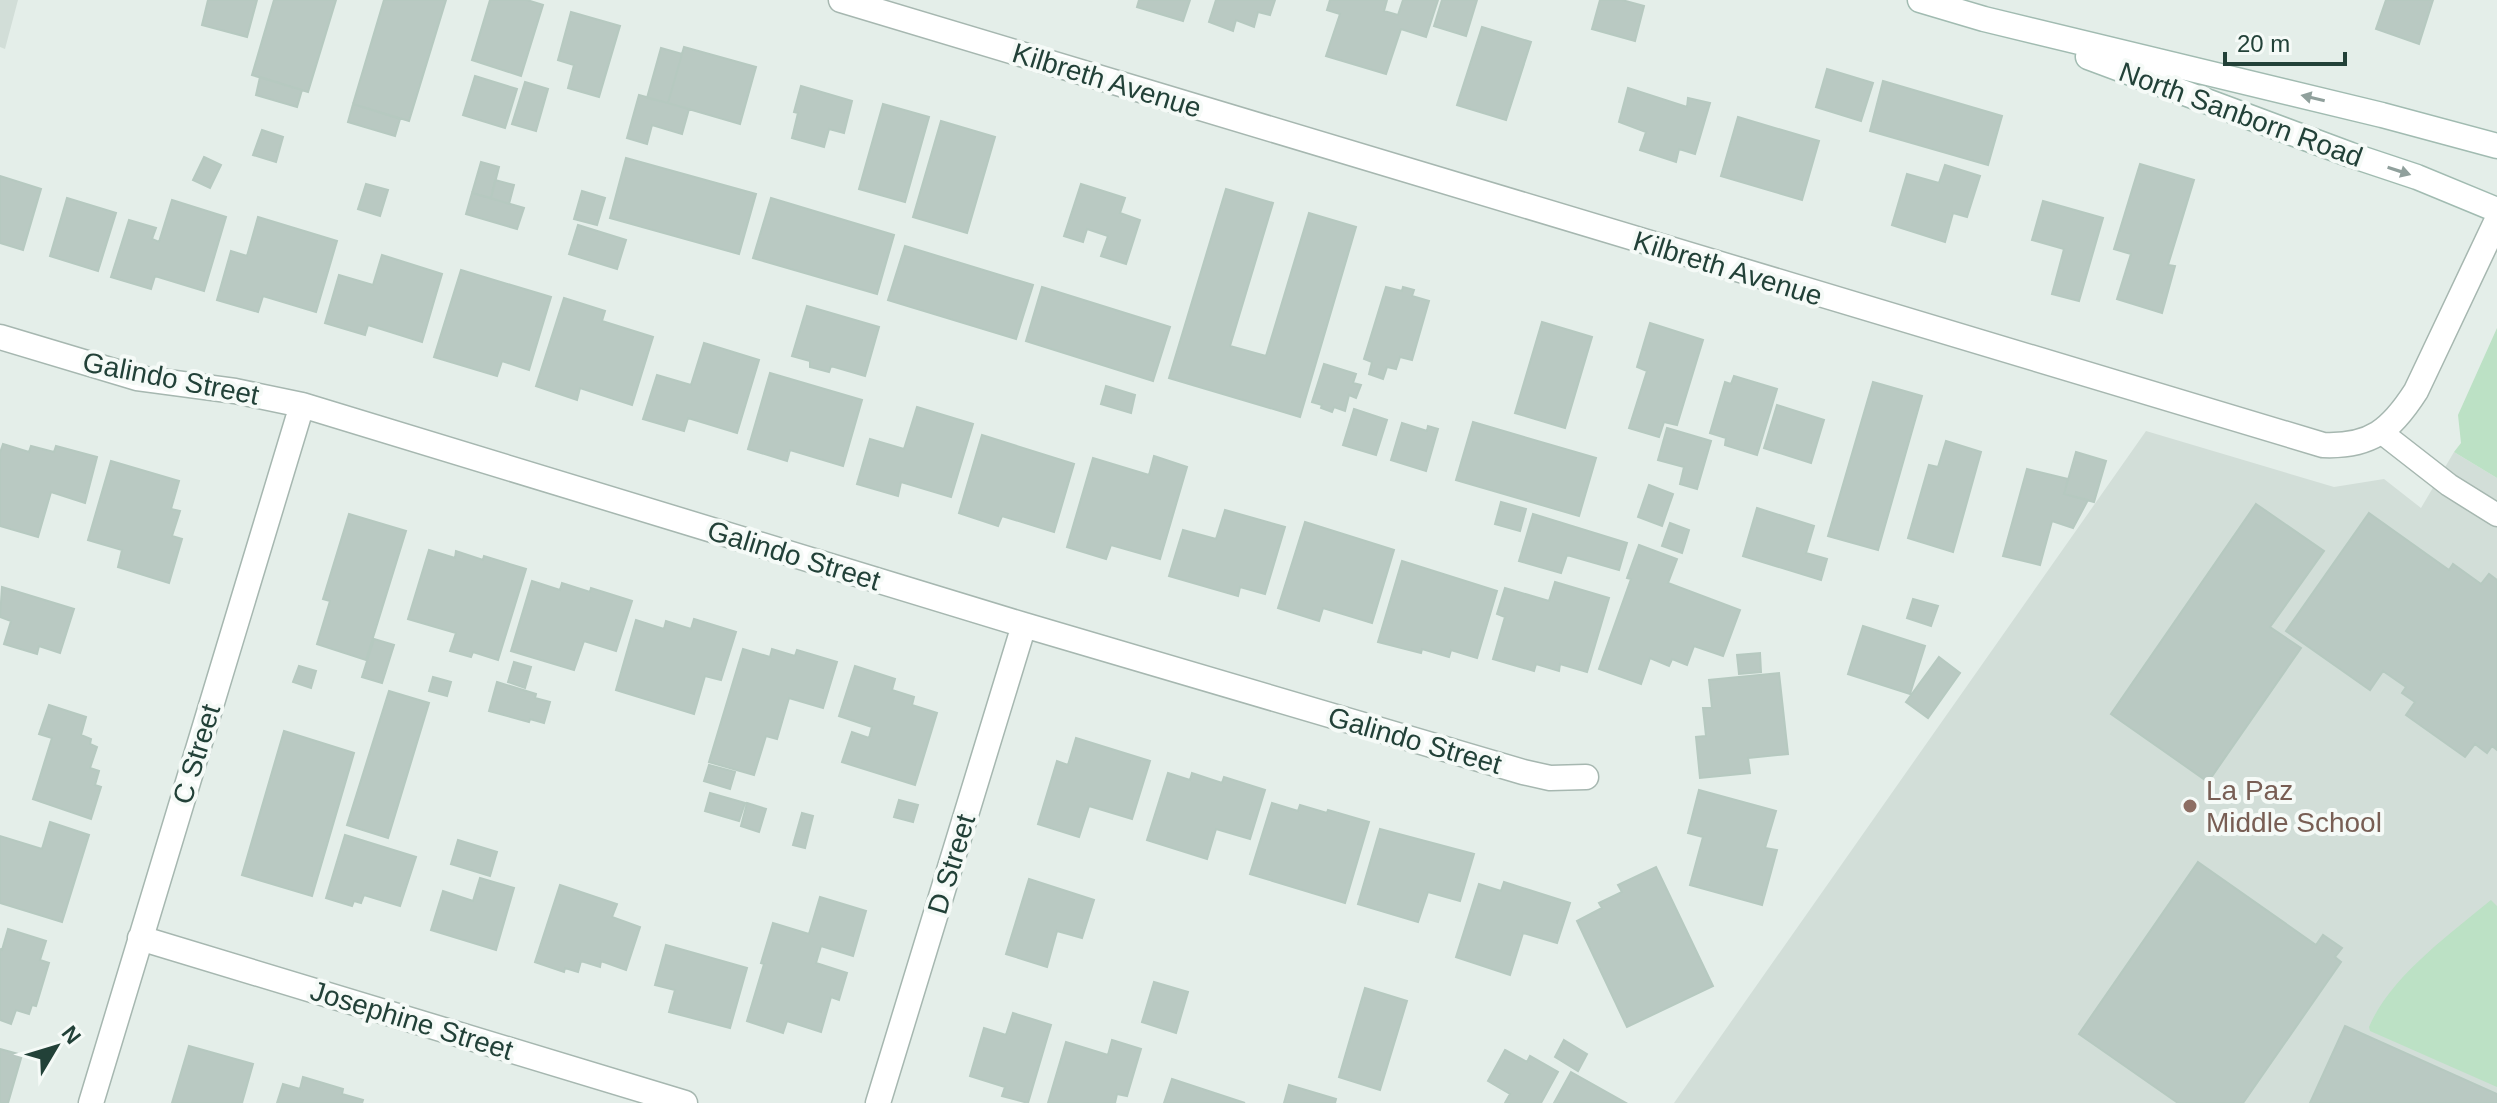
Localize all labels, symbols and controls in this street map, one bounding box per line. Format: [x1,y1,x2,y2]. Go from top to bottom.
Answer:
scale bar [2225,16,2345,66]
text: 20 m [2237,30,2290,57]
street label: Kilbreth Avenue [1009,37,1205,124]
street label: North Sanborn Road [2115,56,2367,173]
one-way arrow [2300,92,2325,104]
one-way arrow [2387,166,2411,178]
street label: Kilbreth Avenue [1630,225,1826,312]
street label: Galindo Street [80,346,262,411]
street label: Galindo Street [704,514,884,597]
street label: C Street [167,700,226,808]
street label: Galindo Street [1325,701,1505,780]
place label: La Paz Middle School [2206,775,2382,838]
marker: La Paz Middle School [2181,797,2199,815]
street label: D Street [922,810,981,918]
street label: Josephine Street [307,975,517,1066]
north arrow [16,1007,96,1087]
text: N [57,1021,86,1049]

